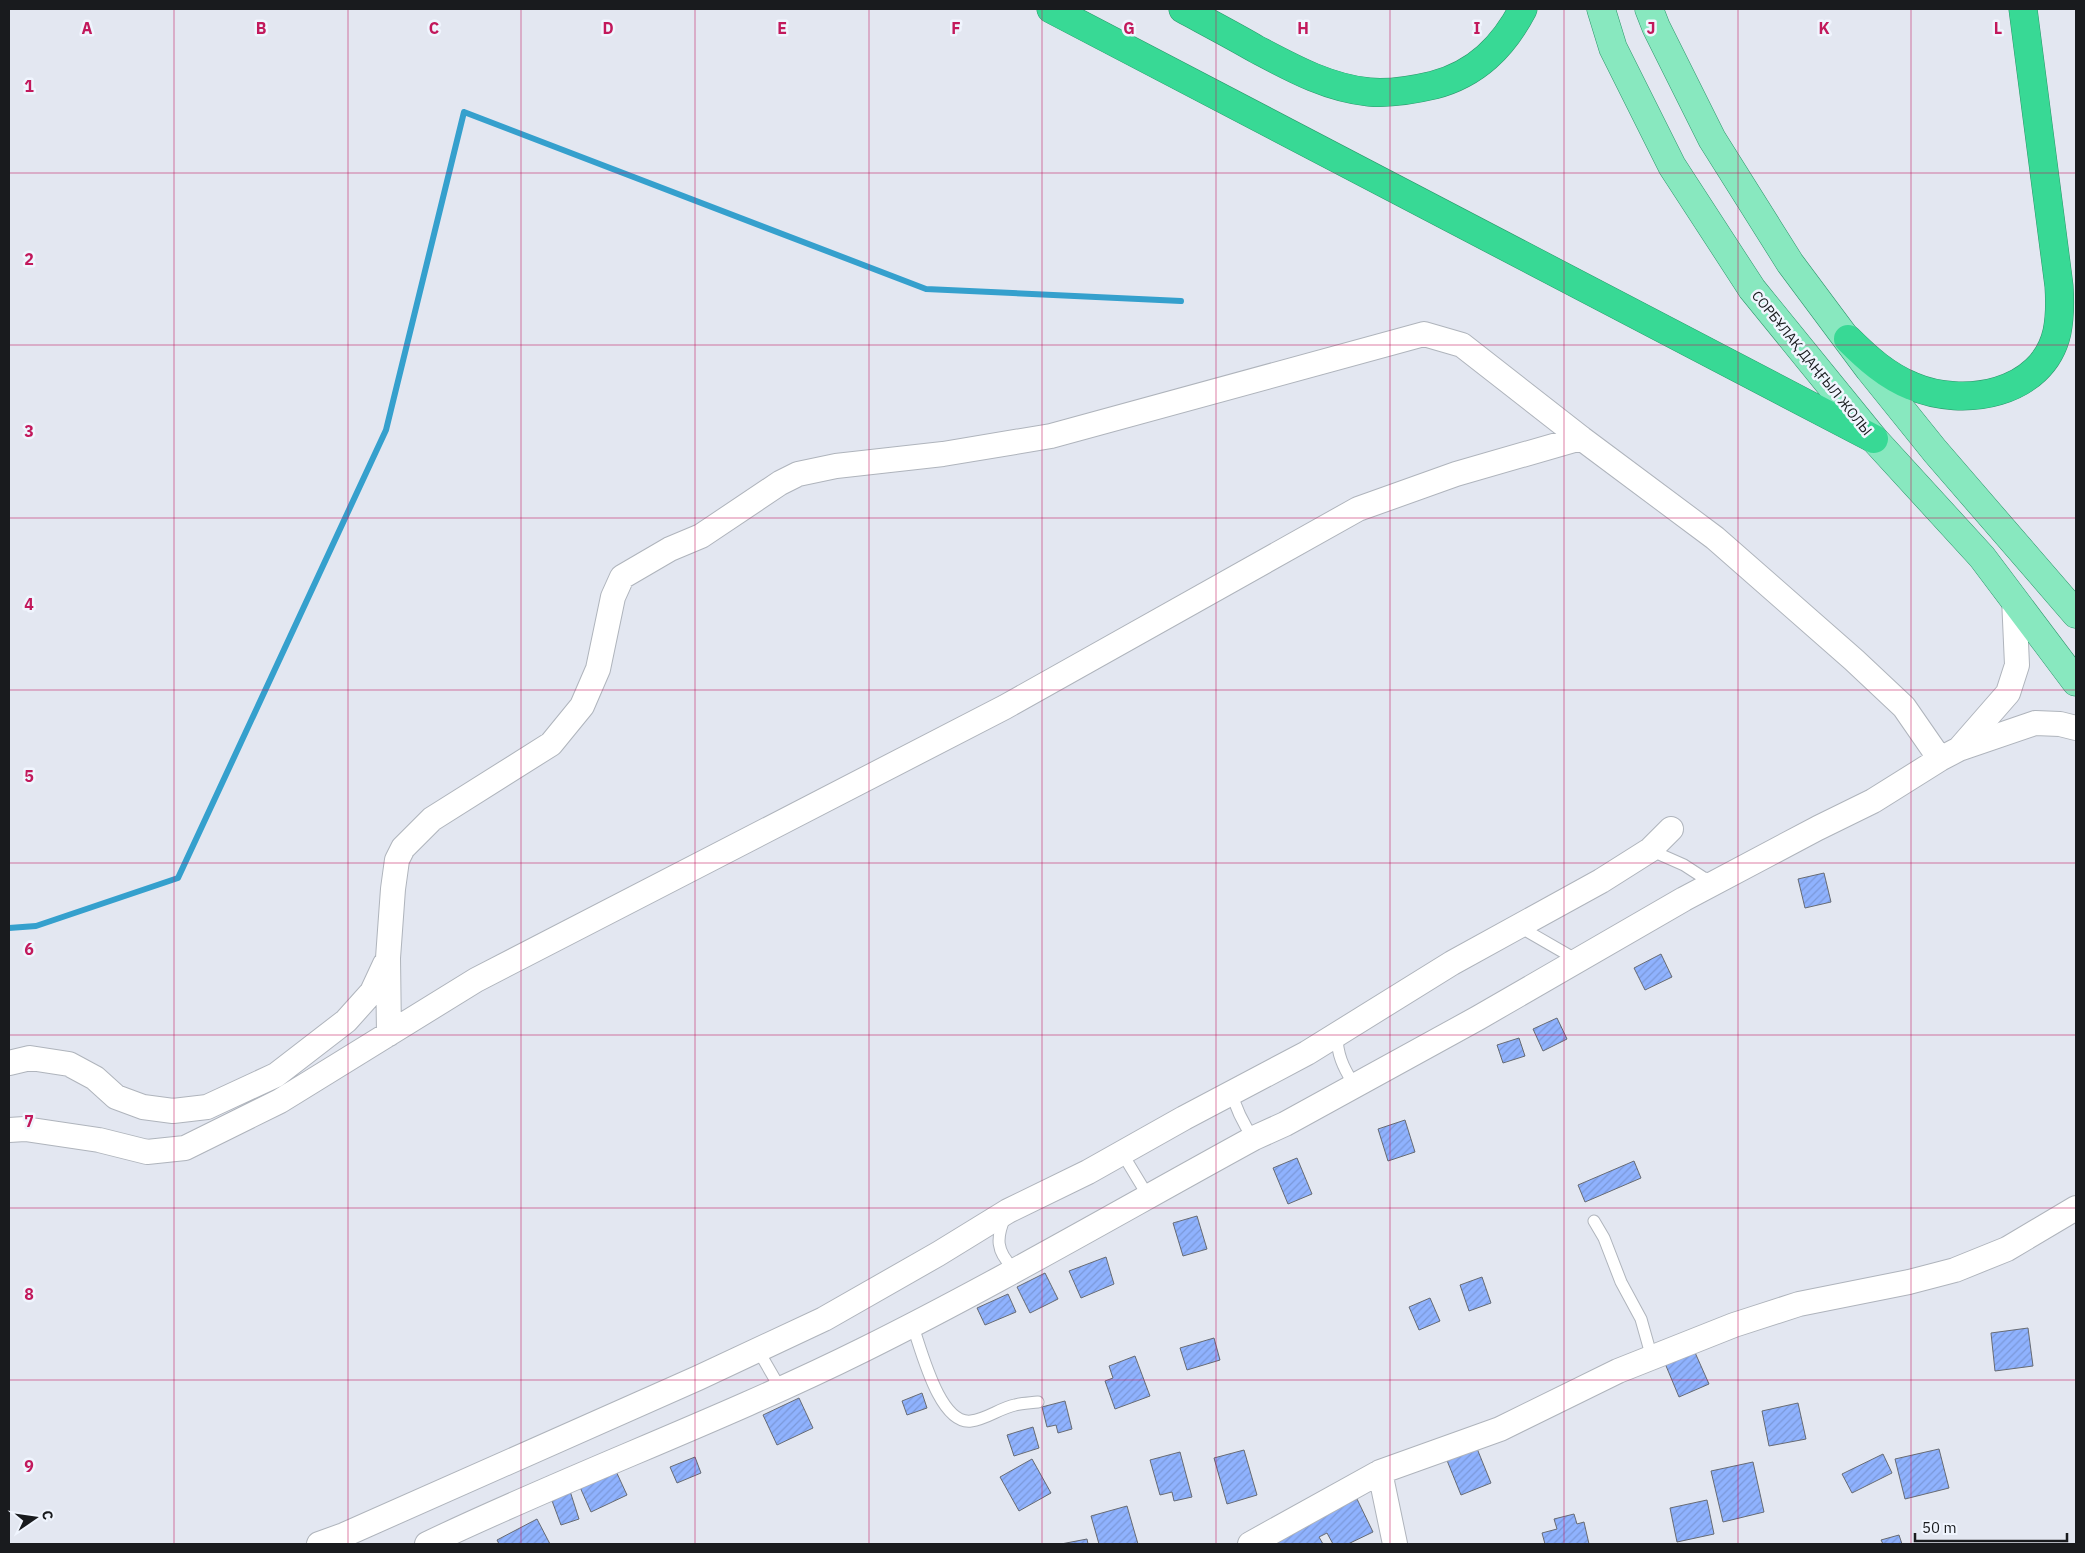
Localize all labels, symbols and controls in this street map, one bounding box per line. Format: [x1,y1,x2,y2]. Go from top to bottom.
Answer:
text: A [82,18,93,38]
text: B [256,18,267,38]
text: C [429,18,439,38]
text: D [602,18,614,38]
text: E [777,18,787,38]
text: F [951,18,961,38]
text: G [1123,18,1135,38]
text: H [1297,18,1309,38]
text: I [1474,18,1481,38]
text: J [1647,18,1655,38]
text: K [1818,18,1830,38]
text: L [1994,18,2002,38]
text: 1 [24,76,34,96]
text: 2 [24,249,34,269]
street label: СОРБҰЛАҚ ДАҢҒЫЛ ЖОЛЫ [1748,287,1876,439]
text: 3 [24,421,34,441]
text: 4 [24,594,34,614]
text: 5 [24,766,34,786]
text: 6 [24,939,34,959]
text: 7 [24,1111,34,1131]
text: 8 [24,1284,34,1304]
text: 9 [24,1456,34,1476]
north arrow [10,1493,60,1543]
text: С [38,1509,57,1522]
scale bar [1915,1510,2068,1542]
text: 50 m [1922,1518,1957,1537]

